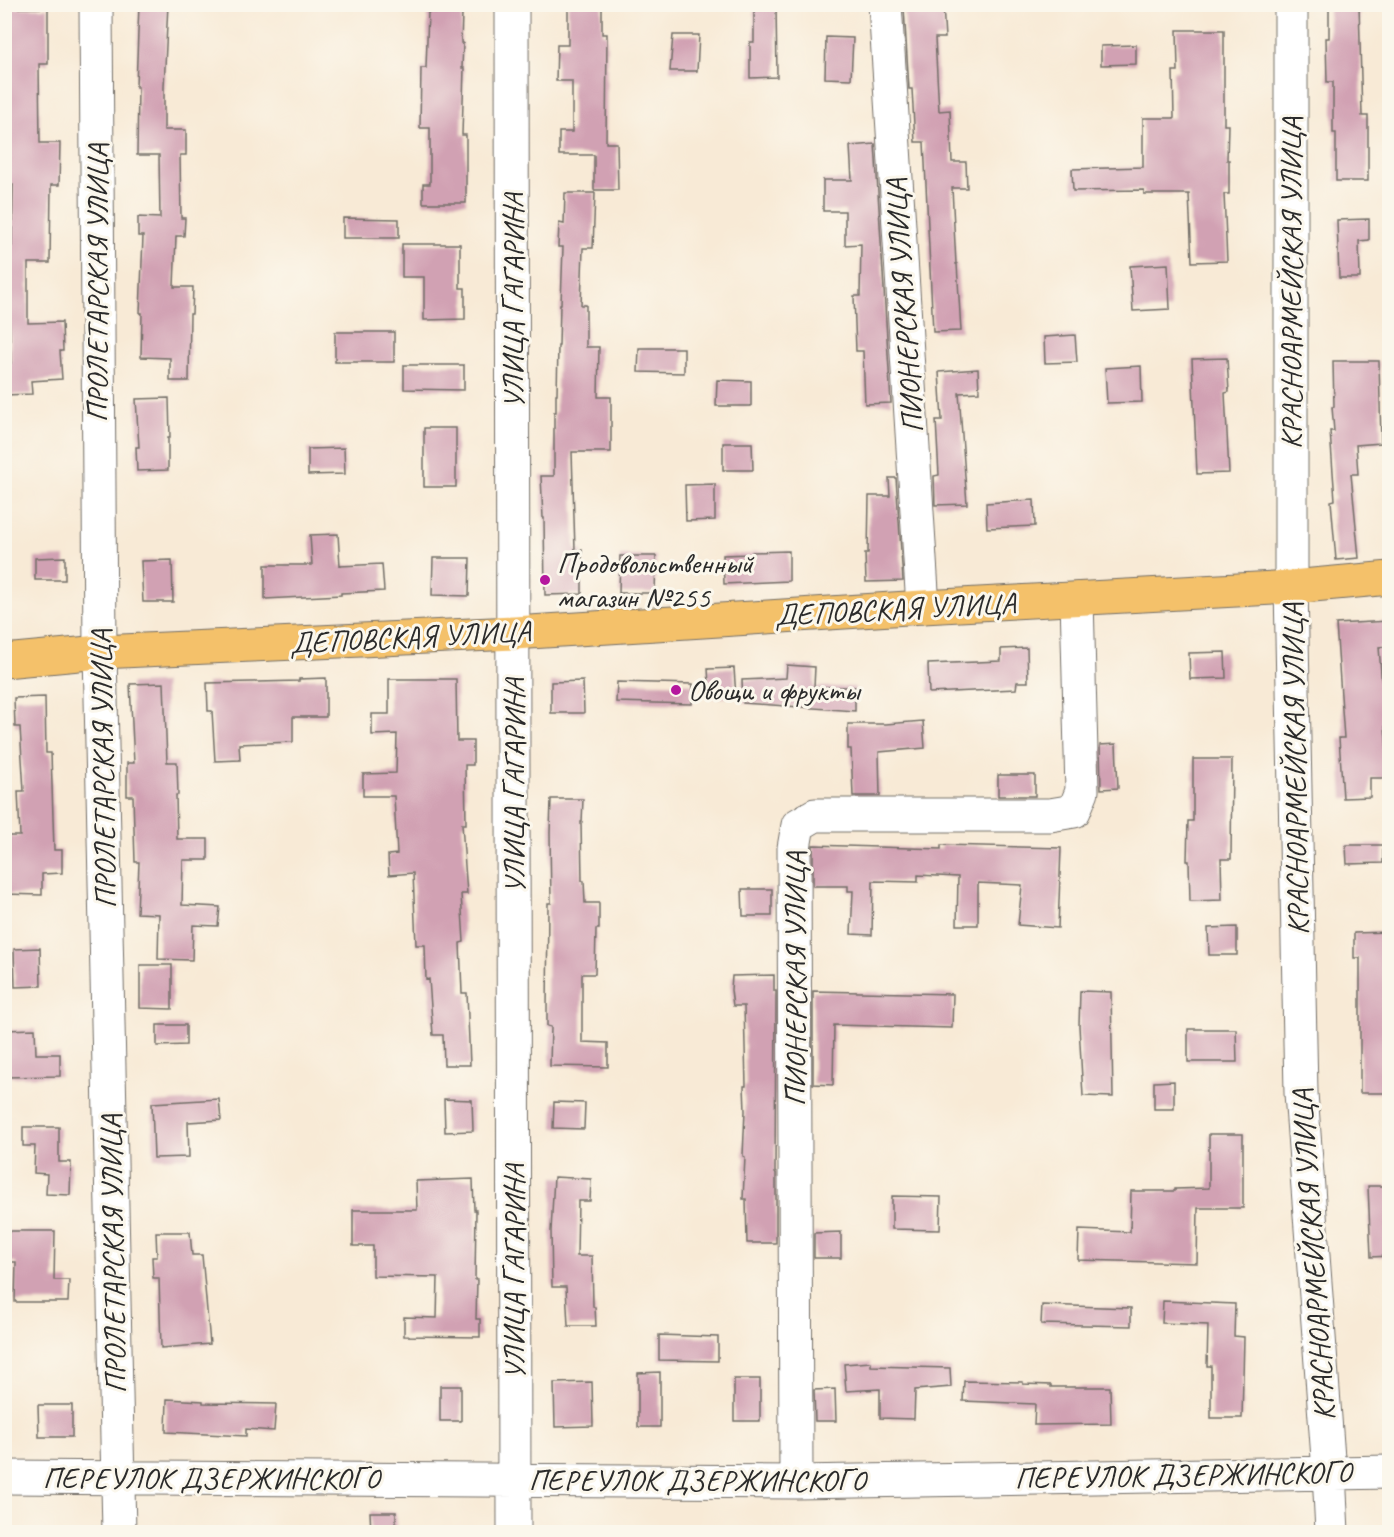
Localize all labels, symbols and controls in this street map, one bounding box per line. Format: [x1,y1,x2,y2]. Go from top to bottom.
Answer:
street label: КРАСНОАРМЕЙСКАЯ УЛИЦА [1272,116,1310,449]
street label: ПРОЛЕТАРСКАЯ УЛИЦА [78,143,116,422]
street label: ПИОНЕРСКАЯ УЛИЦА [876,177,932,434]
street label: УЛИЦА ГАГАРИНА [494,191,532,409]
place label: Продовольственный магазин №255 [557,544,754,616]
marker: Продовольственный магазин №255 [538,573,552,587]
street label: ДЕПОВСКАЯ УЛИЦА [773,584,1018,634]
street label: КРАСНОАРМЕЙСКАЯ УЛИЦА [1273,602,1317,935]
street label: ДЕПОВСКАЯ УЛИЦА [288,612,533,662]
street label: ПРОЛЕТАРСКАЯ УЛИЦА [82,628,124,909]
place label: Овощи и фрукты [688,671,862,709]
street label: УЛИЦА ГАГАРИНА [495,676,533,894]
marker: Овощи и фрукты [669,683,683,697]
street label: ПИОНЕРСКАЯ УЛИЦА [776,851,814,1106]
street label: КРАСНОАРМЕЙСКАЯ УЛИЦА [1282,1087,1344,1422]
street label: ПРОЛЕТАРСКАЯ УЛИЦА [92,1113,134,1394]
street label: УЛИЦА ГАГАРИНА [495,1162,533,1380]
street label: ПЕРЕУЛОК ДЗЕРЖИНСКОГО [1014,1453,1355,1497]
street label: ПЕРЕУЛОК ДЗЕРЖИНСКОГО [43,1459,382,1497]
street label: ПЕРЕУЛОК ДЗЕРЖИНСКОГО [529,1461,868,1499]

